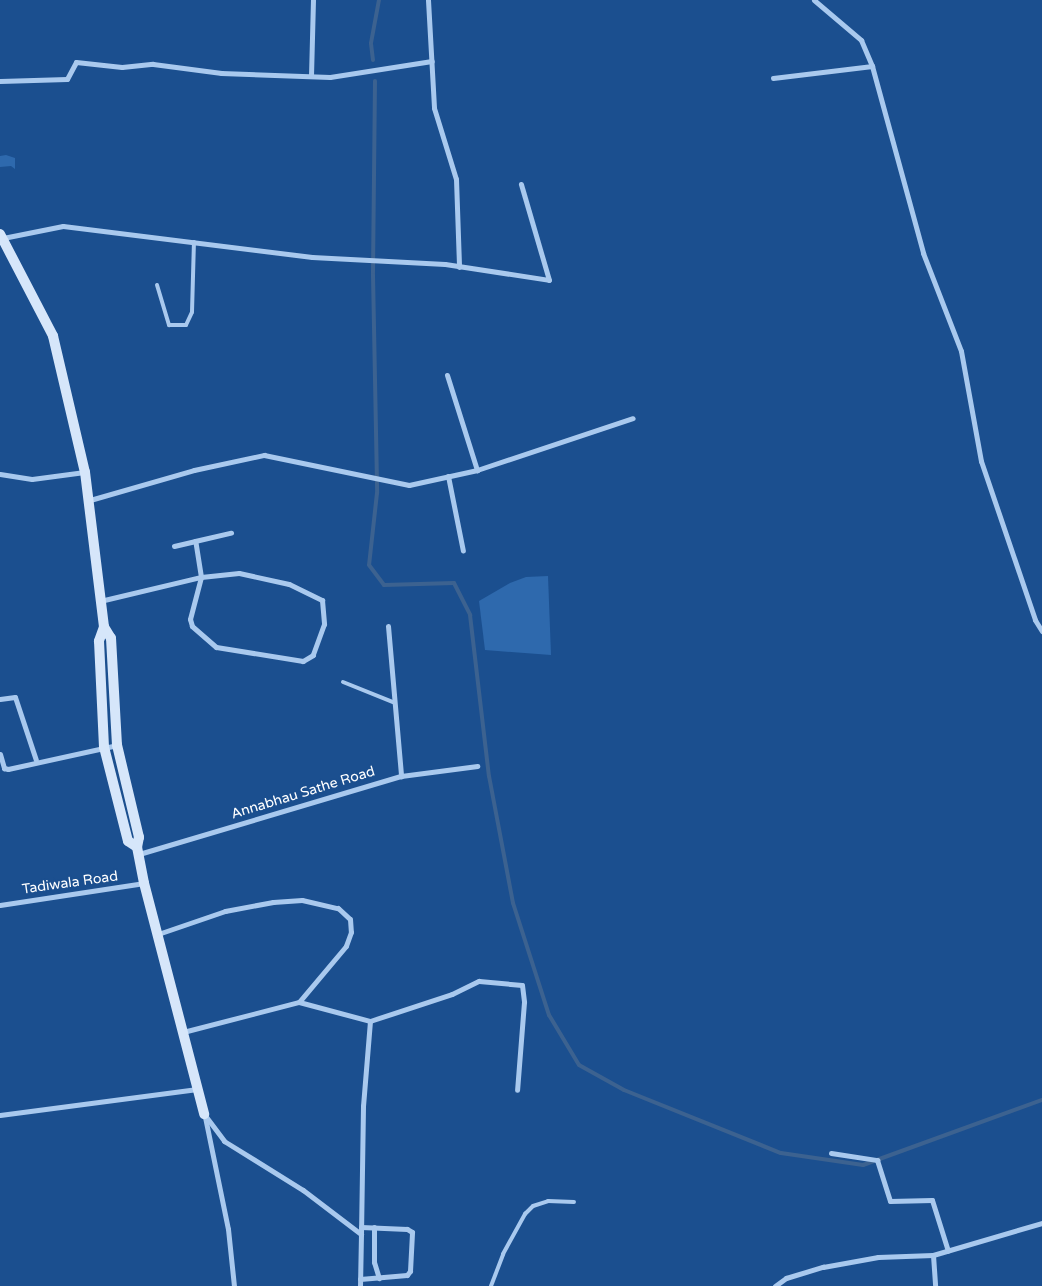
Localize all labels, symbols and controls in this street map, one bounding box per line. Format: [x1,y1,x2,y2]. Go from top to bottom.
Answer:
street label: Annabhau Sathe Road [229,763,377,823]
street label: Tadiwala Road [21,868,119,898]

